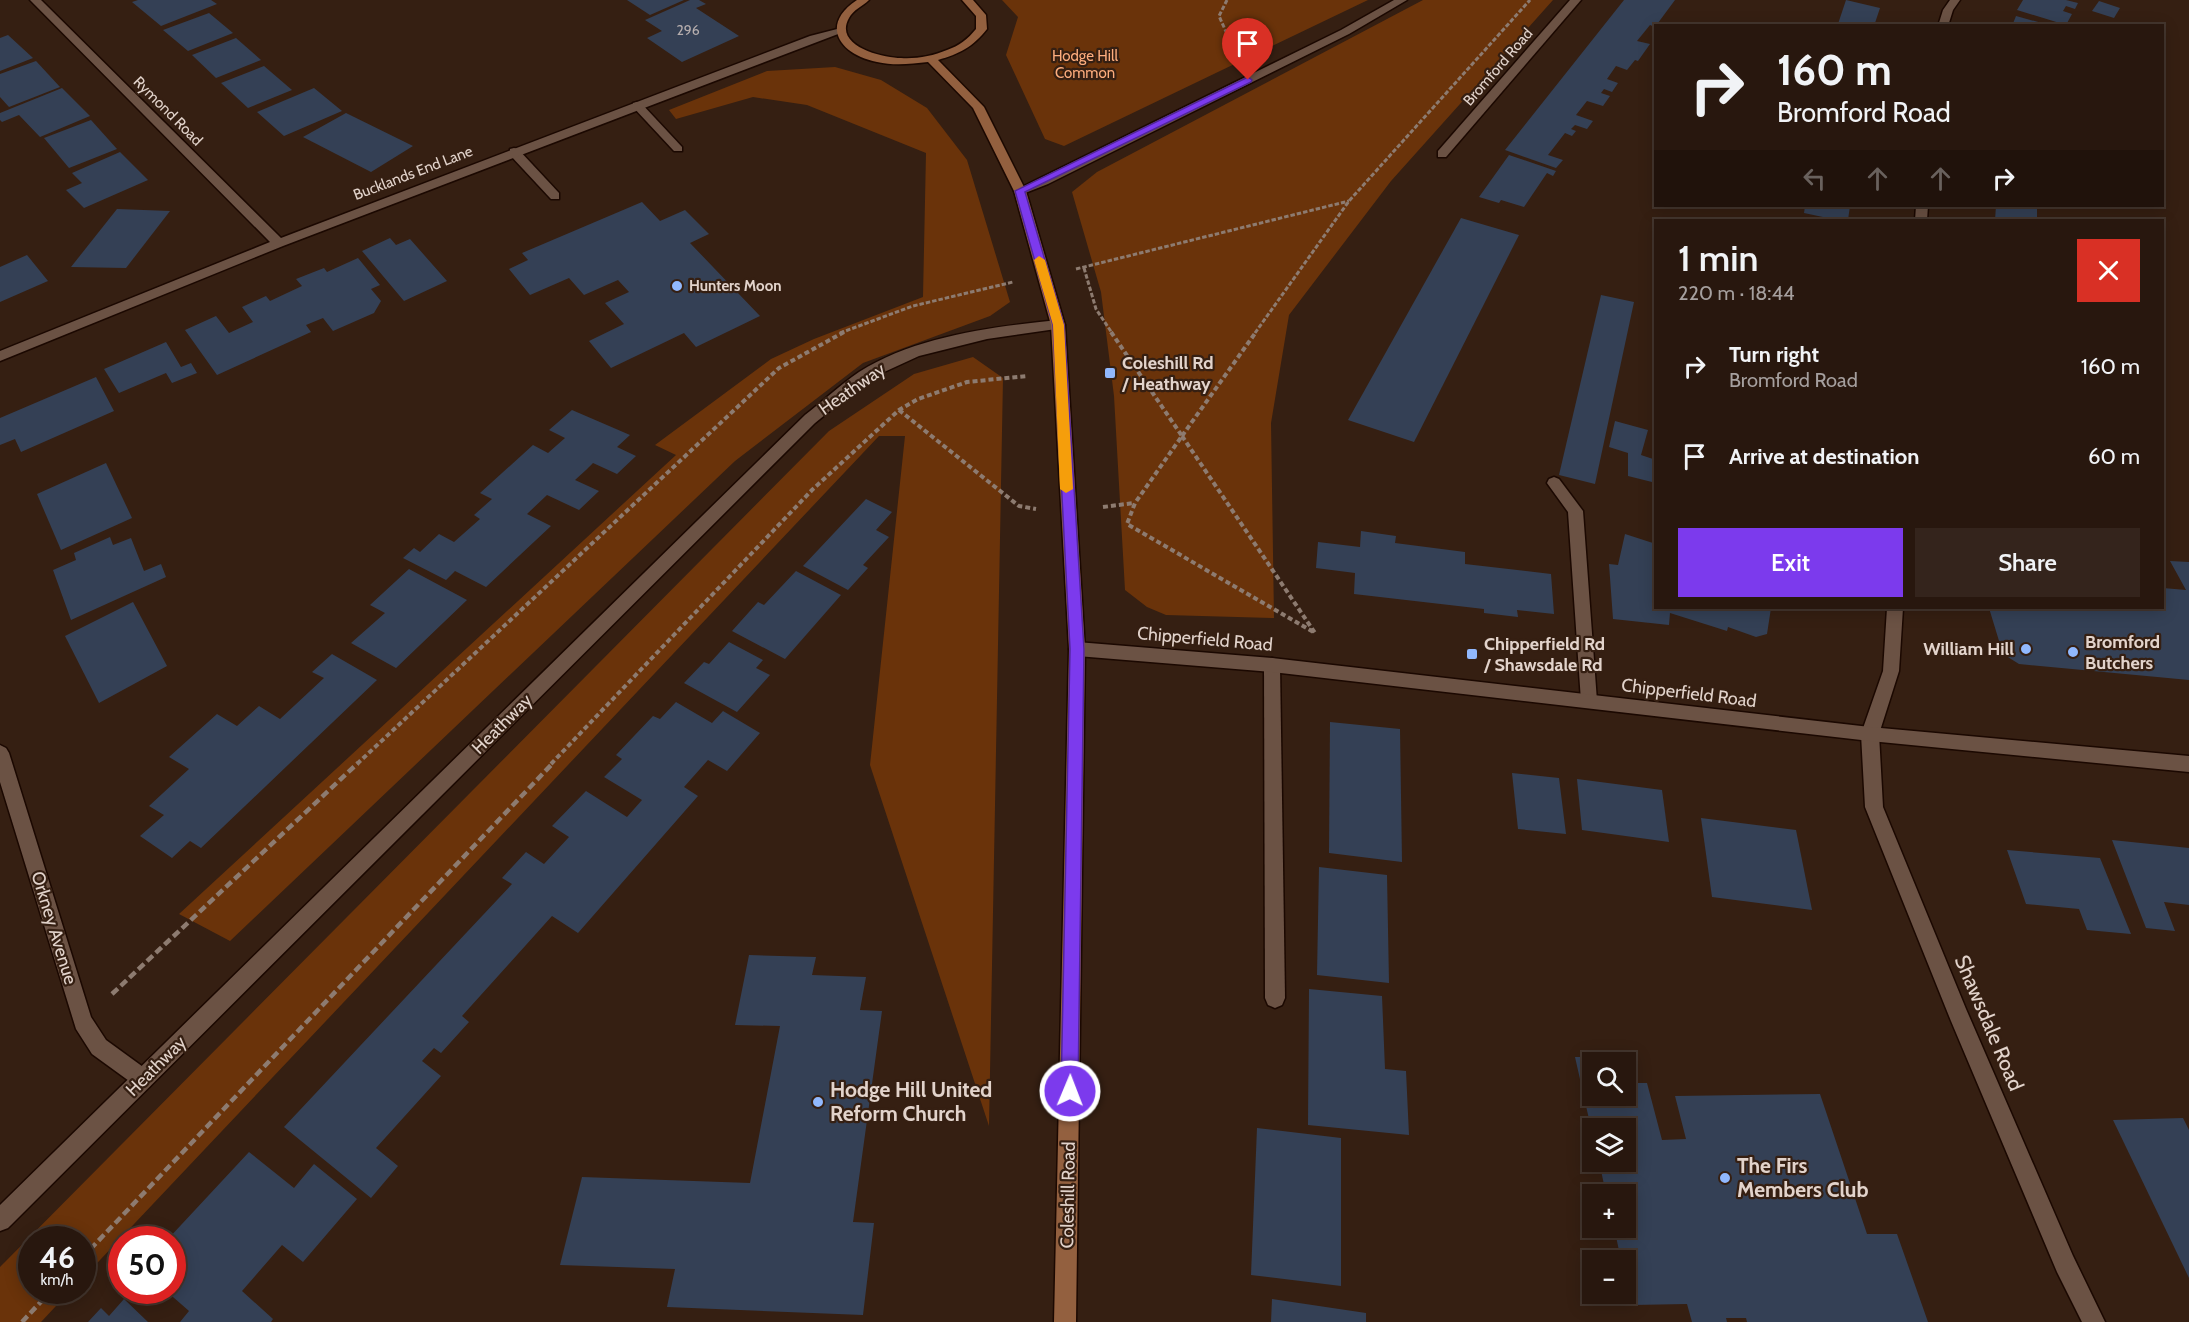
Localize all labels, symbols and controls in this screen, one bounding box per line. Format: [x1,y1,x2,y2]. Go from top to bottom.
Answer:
pin [1222,18,1273,80]
house number: 296 [676,21,700,39]
street label: Bromford Road [1460,25,1536,109]
icon: arrive [1231,27,1264,60]
text: 160 m [1777,44,1892,96]
park label: Hodge Hill Common [1052,47,1119,82]
icon: right [1678,48,1756,126]
street label: Rymond Road [130,73,206,149]
text: Bromford Road [1777,96,1951,129]
street label: Bucklands End Lane [351,142,475,204]
icon: left [1798,162,1831,195]
icon: ahead [1861,162,1894,195]
icon: ahead [1924,162,1957,195]
icon: right [1987,162,2020,195]
text: 1 min [1678,236,1758,280]
button: close [2077,239,2140,302]
place label: Hunters Moon [689,277,781,295]
marker: Hunters Moon [670,279,684,293]
text: 220 m · 18:44 [1678,281,1795,305]
text: Turn right [1729,341,1819,368]
icon: right [1678,350,1711,383]
place label: Coleshill Rd / Heathway [1121,352,1214,395]
text: 160 m [2081,353,2140,380]
street label: Heathway [814,358,890,420]
marker: Coleshill Rd / Heathway [1103,366,1117,380]
text: Bromford Road [1729,368,1858,392]
icon: arrive [1678,440,1711,473]
text: Arrive at destination [1729,443,1919,470]
text: 60 m [2088,443,2140,470]
button: Exit [1678,528,1903,597]
button: Share [1915,528,2140,597]
street label: Chipperfield Road [1136,622,1274,656]
place label: Bromford Butchers [2085,631,2160,674]
place label: Chipperfield Rd / Shawsdale Rd [1483,633,1605,676]
place label: William Hill [1923,638,2014,660]
marker: William Hill [2019,642,2033,656]
marker: Bromford Butchers [2066,645,2080,659]
marker: Chipperfield Rd / Shawsdale Rd [1465,647,1479,661]
street label: Chipperfield Road [1620,674,1758,712]
street label: Heathway [467,689,537,759]
street label: Orkney Avenue [26,869,82,987]
street label: Shawsdale Road [1950,951,2029,1094]
street label: Heathway [121,1031,191,1101]
map controls [1582,1052,1636,1304]
button: search [1582,1052,1636,1106]
position arrow [1038,1059,1102,1123]
place label: Hodge Hill United Reform Church [830,1077,992,1126]
marker: Hodge Hill United Reform Church [811,1095,825,1109]
button: layers [1582,1118,1636,1172]
street label: Coleshill Road [1056,1141,1080,1249]
place label: The Firs Members Club [1737,1153,1868,1202]
marker: The Firs Members Club [1718,1171,1732,1185]
button: + [1582,1184,1636,1238]
speed limit sign: 50 [108,1226,186,1304]
text: 46 [39,1239,75,1276]
button: − [1582,1250,1636,1304]
text: km/h [41,1271,73,1289]

